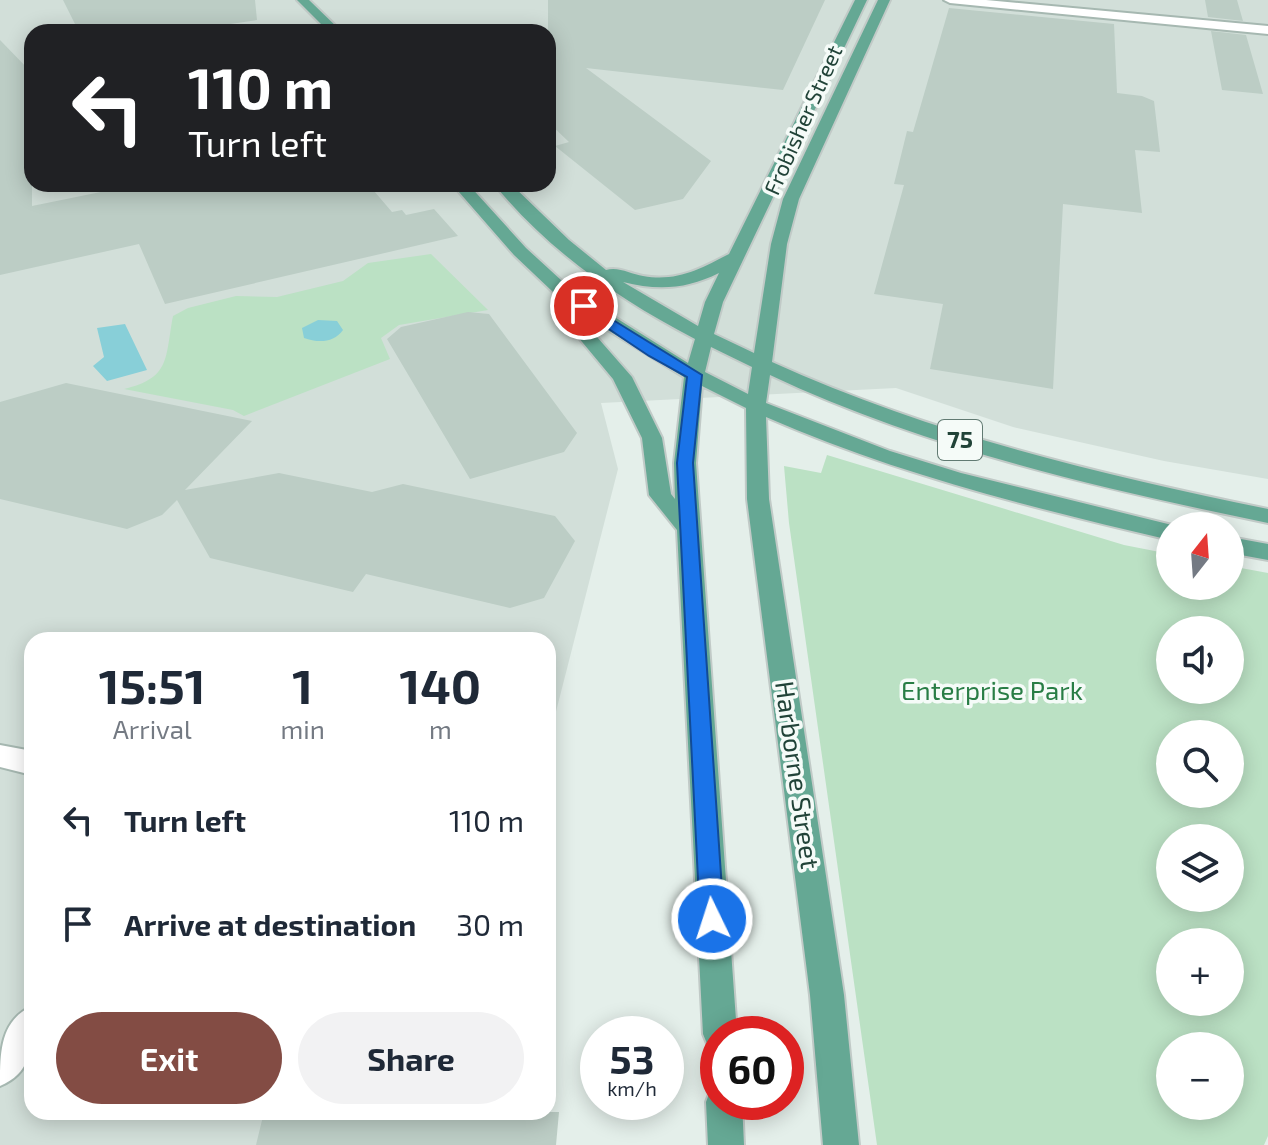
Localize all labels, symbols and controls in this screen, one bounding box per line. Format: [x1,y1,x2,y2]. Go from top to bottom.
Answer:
street label: Frobisher Street [758,41,847,198]
text: 110 m [188,53,333,120]
icon: left [56,56,160,160]
text: Turn left [188,121,327,164]
pin [550,272,618,340]
icon: arrive [562,284,606,328]
road number: 75 [938,420,982,460]
north arrow [1156,512,1244,600]
map controls [1156,512,1244,1120]
button: sound [1156,616,1244,704]
text: 15:51 [99,656,206,714]
text: 1 [292,656,313,714]
text: 140 [400,656,481,714]
park label: Enterprise Park [901,674,1083,705]
street label: Harborne Street [770,679,827,871]
text: Arrival [113,713,192,744]
text: min [280,713,325,744]
text: m [429,713,452,744]
button: search [1156,720,1244,808]
icon: left [56,798,100,842]
text: Turn left [124,802,246,838]
text: 110 m [449,802,524,838]
button: layers [1156,824,1244,912]
position arrow [670,877,754,961]
icon: arrive [56,902,100,946]
text: Arrive at destination [124,906,416,942]
text: 30 m [456,906,524,942]
button: + [1156,928,1244,1016]
button: Exit [56,1012,282,1104]
button: Share [298,1012,524,1104]
speed limit sign: 60 [700,1016,804,1120]
button: − [1156,1032,1244,1120]
text: 53 [610,1034,654,1082]
text: km/h [607,1076,657,1100]

